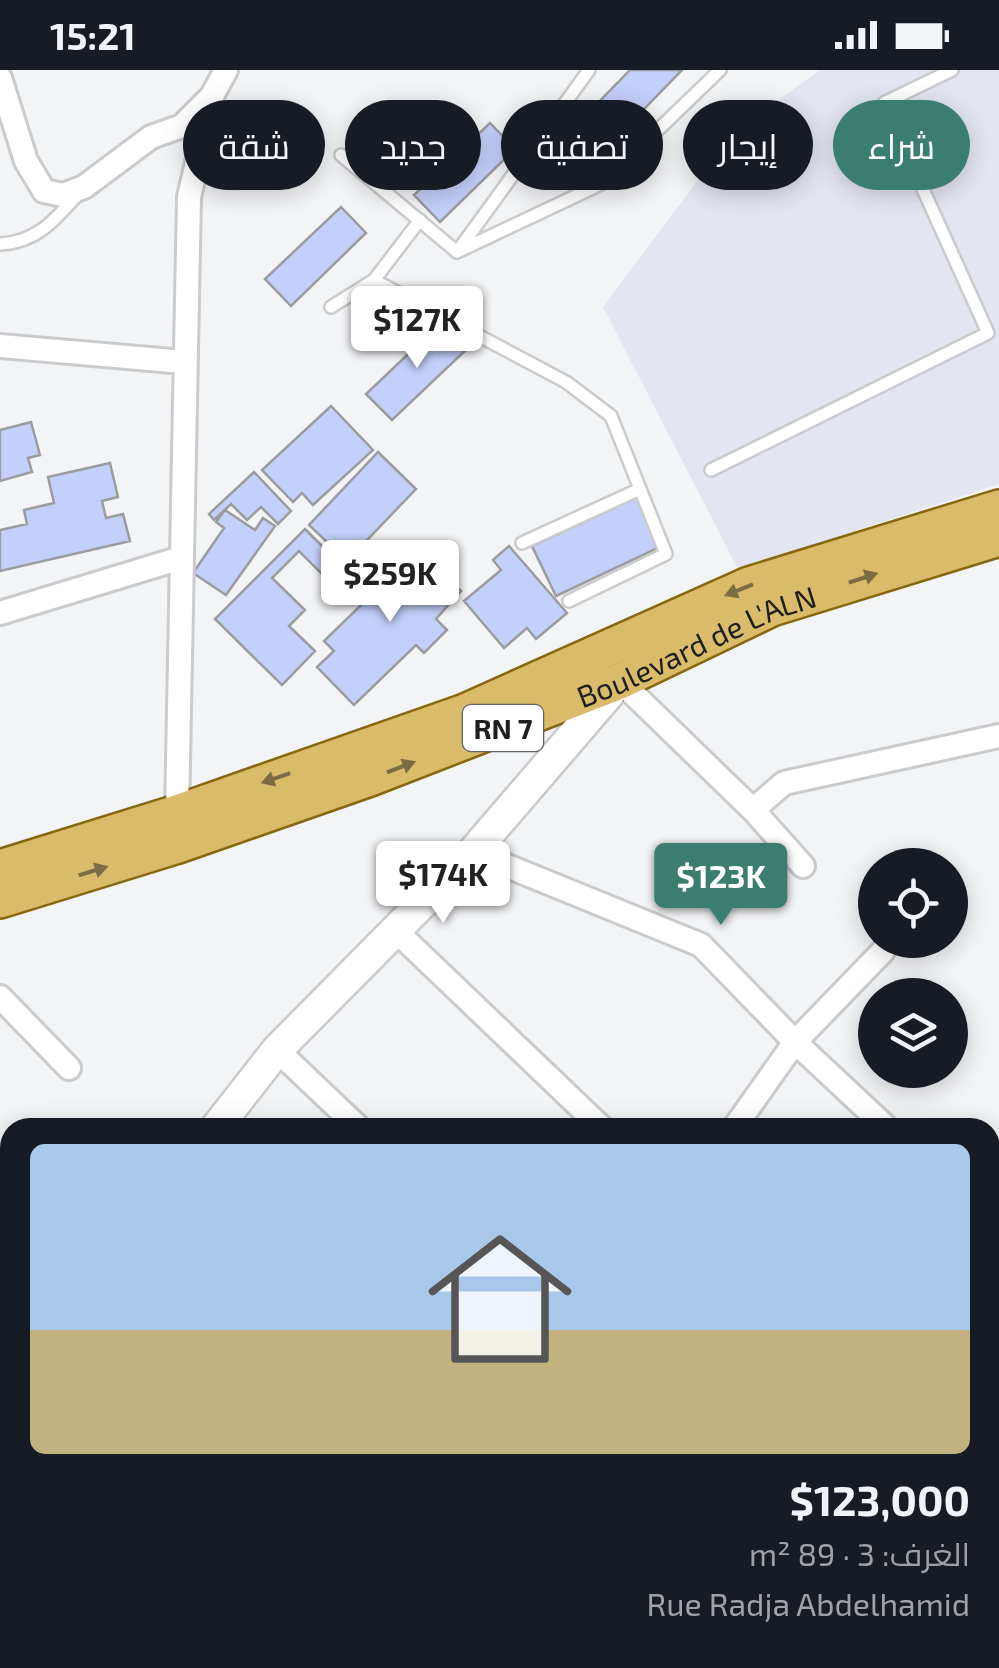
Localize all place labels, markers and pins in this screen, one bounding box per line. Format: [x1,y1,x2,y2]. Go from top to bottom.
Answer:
pin: $127K [347,286,487,371]
pin: $259K [320,540,460,625]
pin: $174K [373,841,513,926]
pin: $123K [651,843,791,928]

